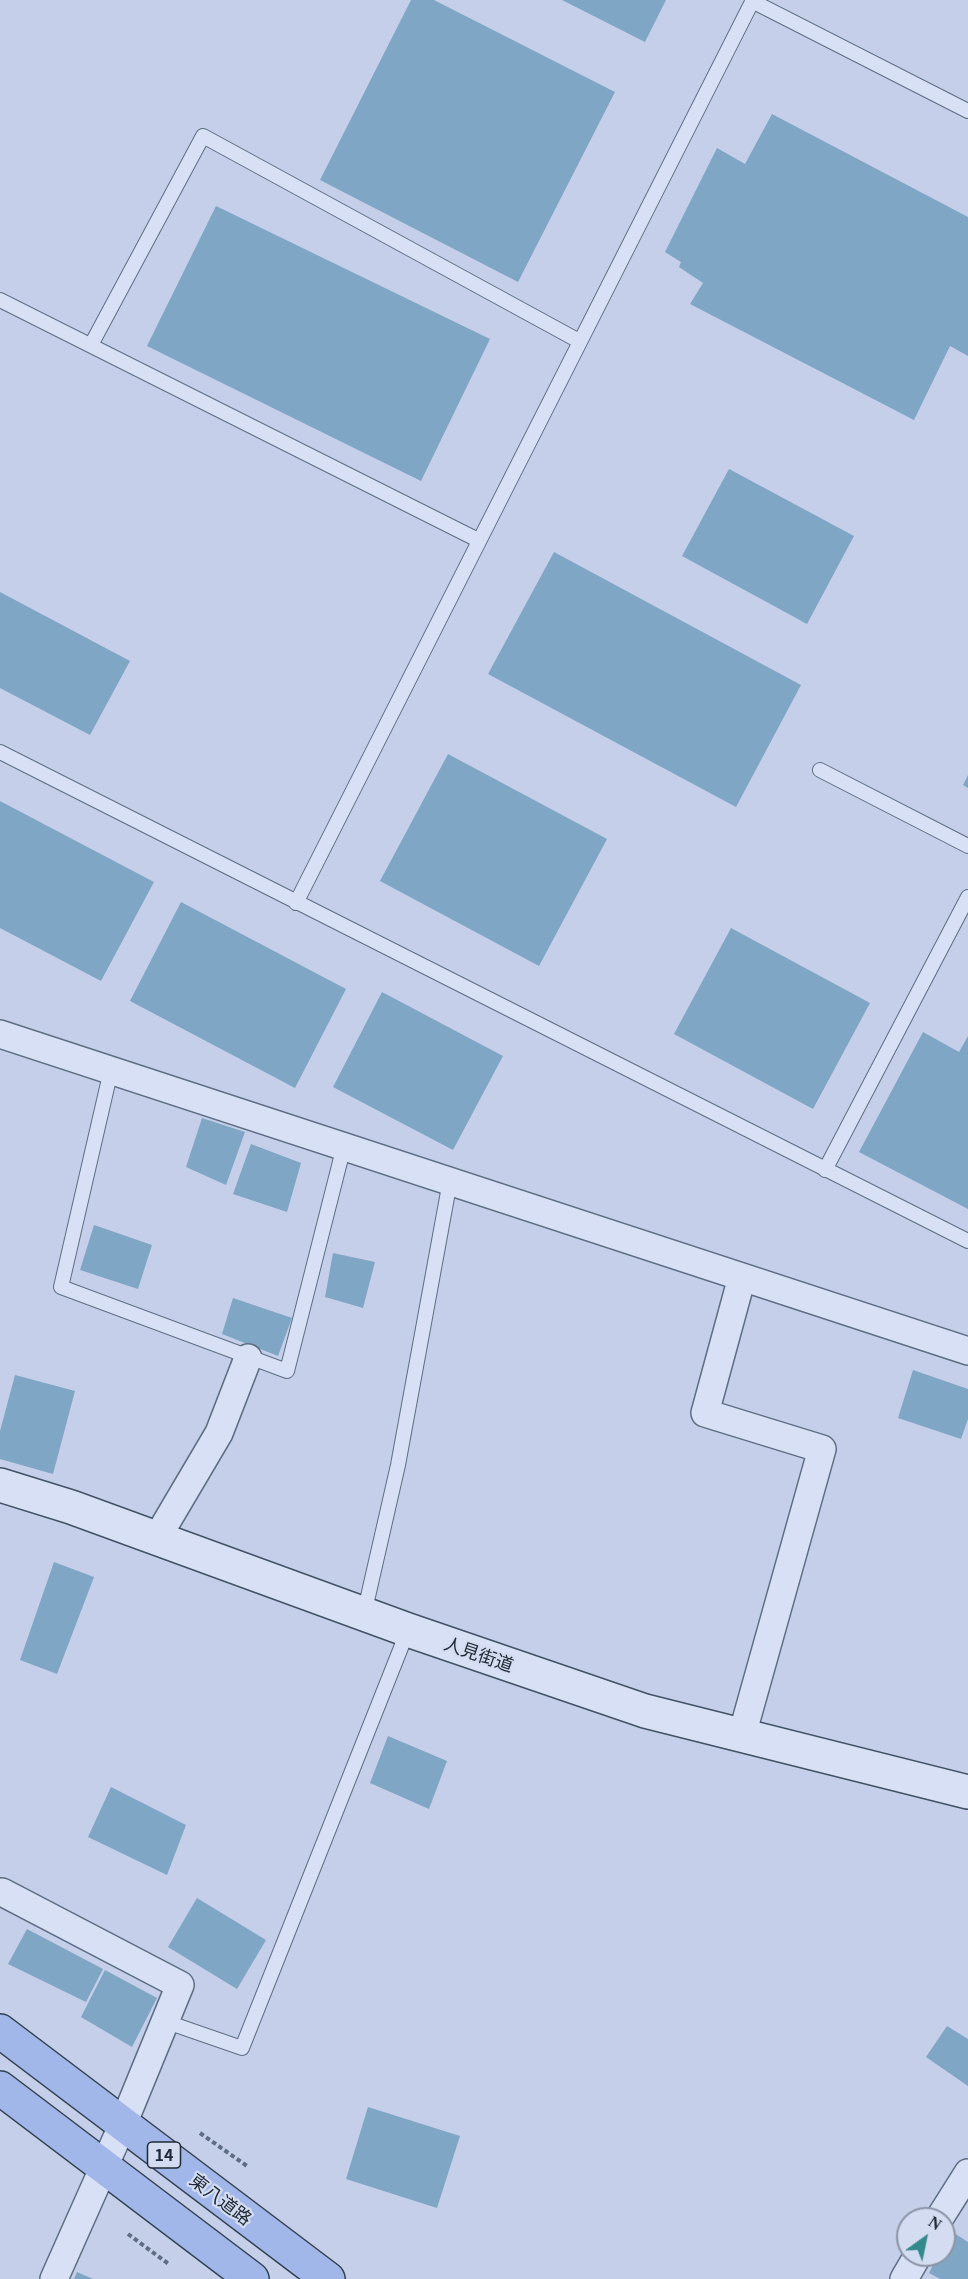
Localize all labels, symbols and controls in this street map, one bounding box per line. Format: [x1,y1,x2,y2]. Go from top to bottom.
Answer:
street label: 人見街道 [441,1632,517,1676]
road number: 14 [148,2142,180,2168]
street label: 東八道路 [186,2169,256,2229]
north arrow [896,2207,956,2267]
text: N [926,2213,944,2233]

